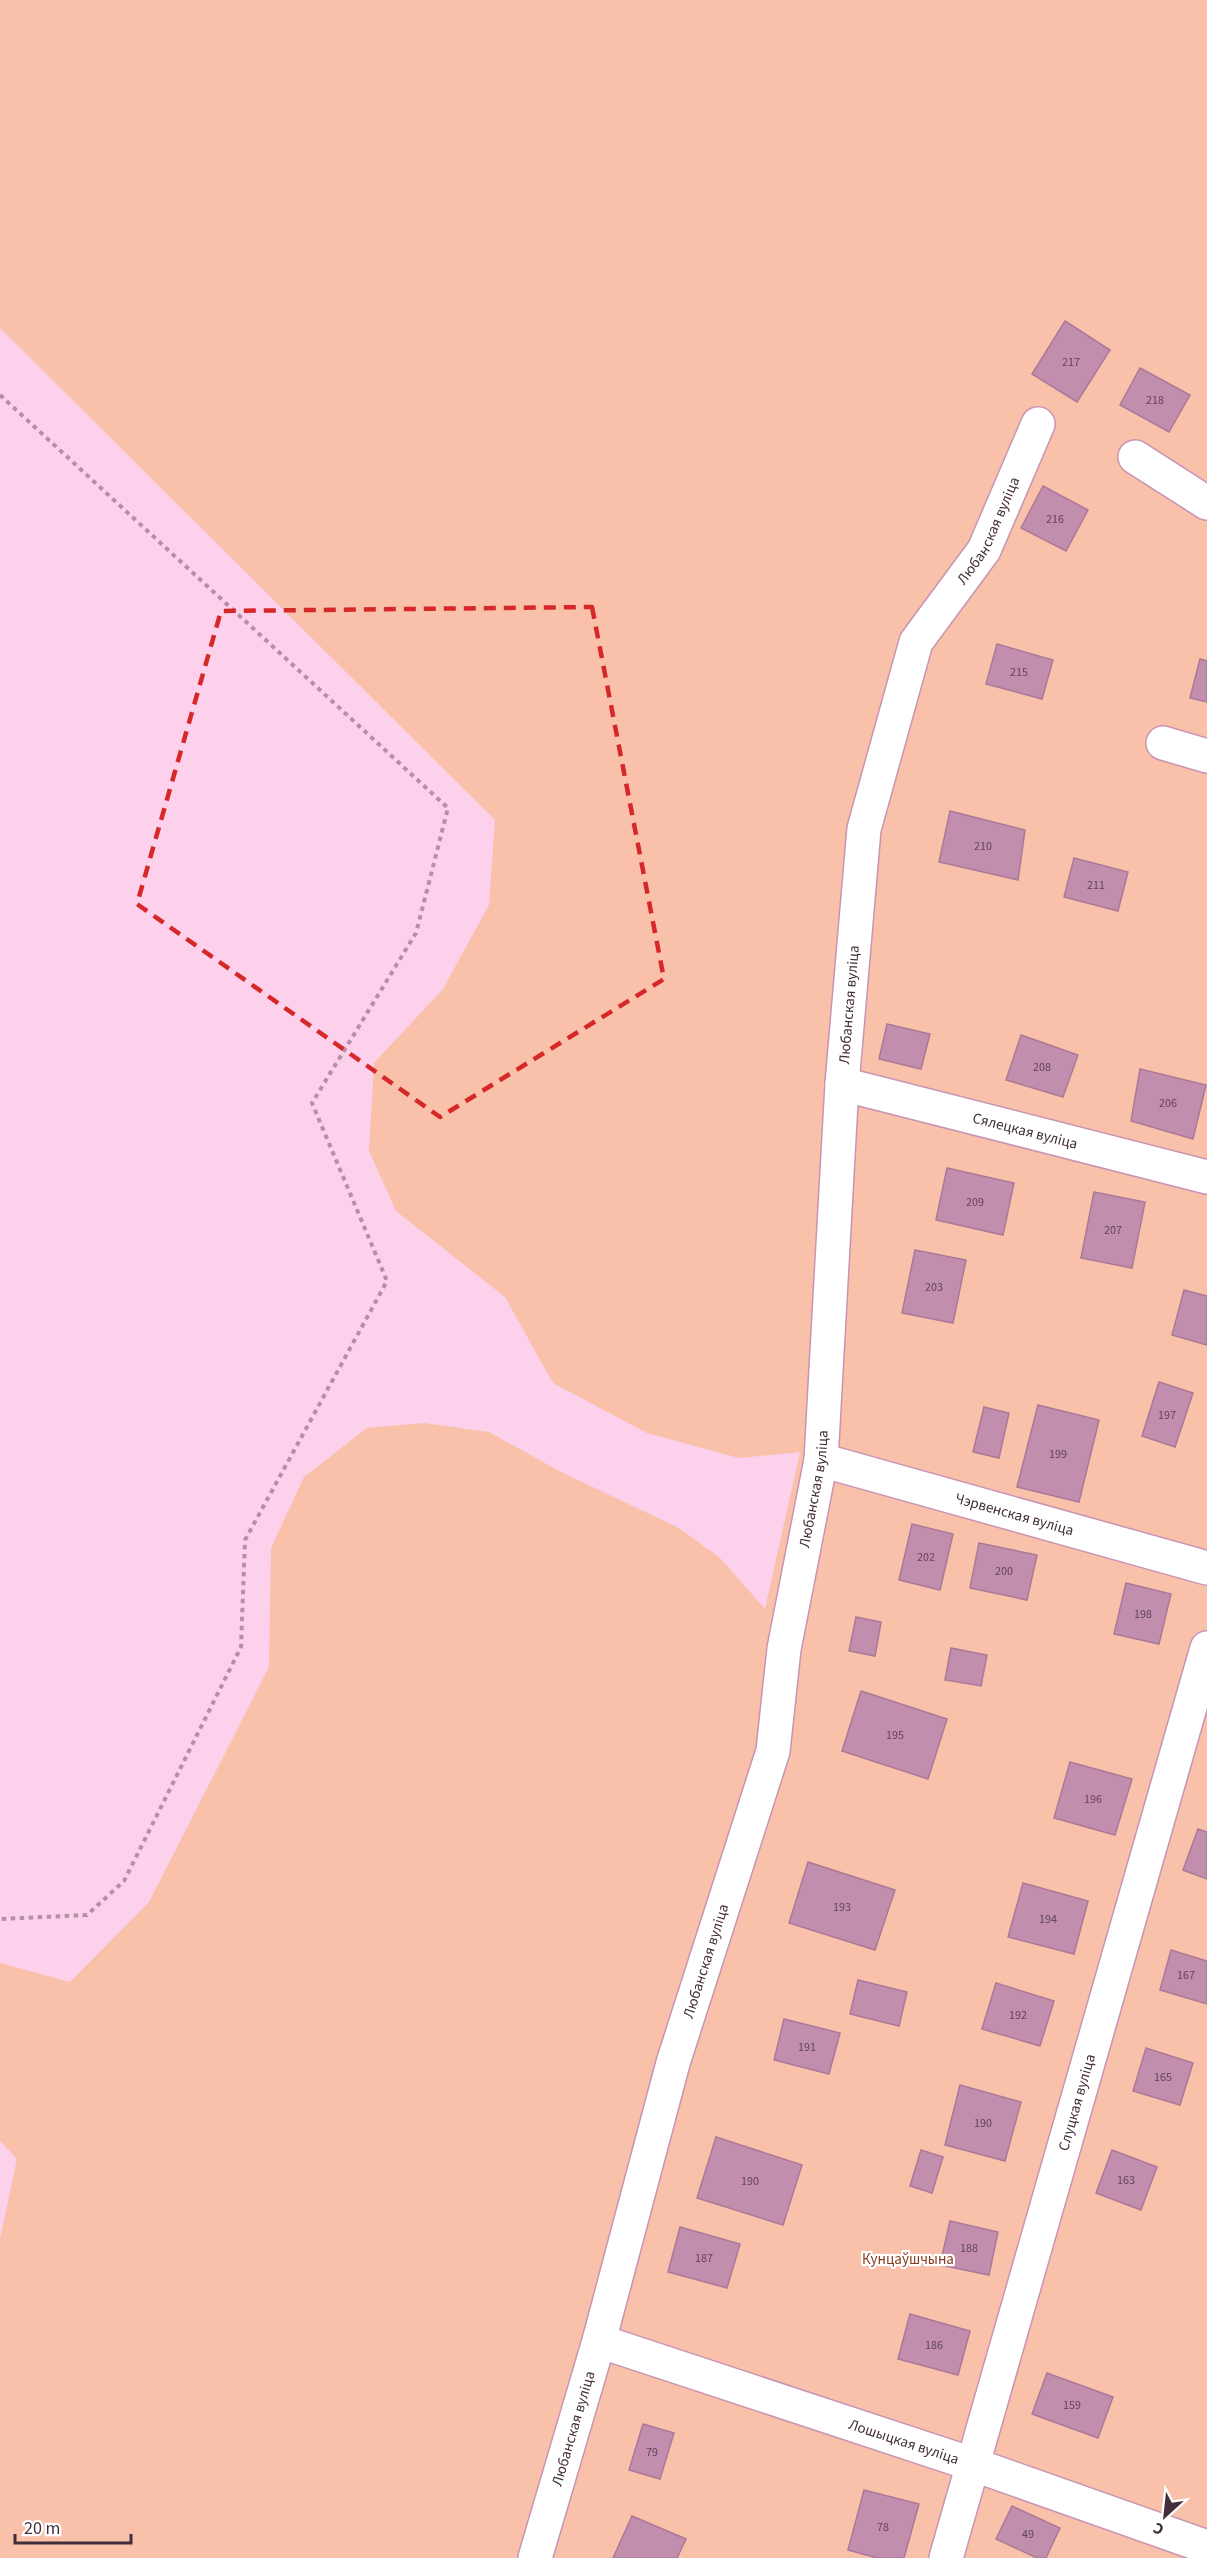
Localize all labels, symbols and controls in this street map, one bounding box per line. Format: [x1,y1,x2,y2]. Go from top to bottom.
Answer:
house number: 217 [1062,354,1080,371]
house number: 218 [1146,392,1164,409]
street label: Любанская вуліца [952,473,1025,589]
house number: 216 [1046,511,1064,528]
house number: 215 [1010,664,1028,681]
house number: 210 [974,838,992,855]
house number: 211 [1087,877,1105,894]
street label: Любанская вуліца [833,944,864,1065]
house number: 208 [1033,1059,1051,1076]
house number: 206 [1159,1095,1177,1112]
street label: Сялецкая вуліца [970,1107,1080,1154]
house number: 209 [966,1194,984,1211]
house number: 207 [1104,1222,1122,1239]
house number: 203 [925,1279,943,1296]
house number: 197 [1158,1407,1176,1424]
street label: Любанская вуліца [794,1430,833,1550]
house number: 199 [1049,1446,1067,1463]
street label: Чэрвенская вуліца [953,1488,1076,1541]
house number: 202 [917,1549,935,1566]
house number: 200 [995,1563,1013,1580]
house number: 198 [1134,1606,1152,1623]
house number: 195 [886,1727,904,1744]
house number: 196 [1084,1791,1102,1808]
house number: 193 [833,1899,851,1916]
street label: Любанская вуліца [678,1901,734,2021]
house number: 194 [1039,1911,1057,1928]
house number: 167 [1177,1967,1195,1984]
house number: 192 [1009,2007,1027,2024]
house number: 191 [798,2039,816,2056]
street label: Слуцкая вуліца [1053,2052,1101,2153]
house number: 165 [1154,2069,1172,2086]
house number: 190 [974,2115,992,2132]
house number: 163 [1117,2172,1135,2189]
house number: 190 [741,2173,759,2190]
house number: 188 [960,2240,978,2257]
park label: Кунцаўшчына [862,2249,954,2270]
house number: 187 [695,2250,713,2267]
house number: 186 [925,2337,943,2354]
street label: Любанская вуліца [546,2368,600,2489]
house number: 159 [1063,2397,1081,2414]
street label: Лошыцкая вуліца [846,2414,962,2470]
house number: 79 [646,2444,658,2461]
north arrow [1135,2486,1195,2546]
scale bar [15,2507,130,2545]
text: 20 m [24,2516,60,2541]
text: С [1150,2517,1168,2540]
house number: 78 [877,2519,889,2536]
house number: 49 [1022,2526,1034,2543]

